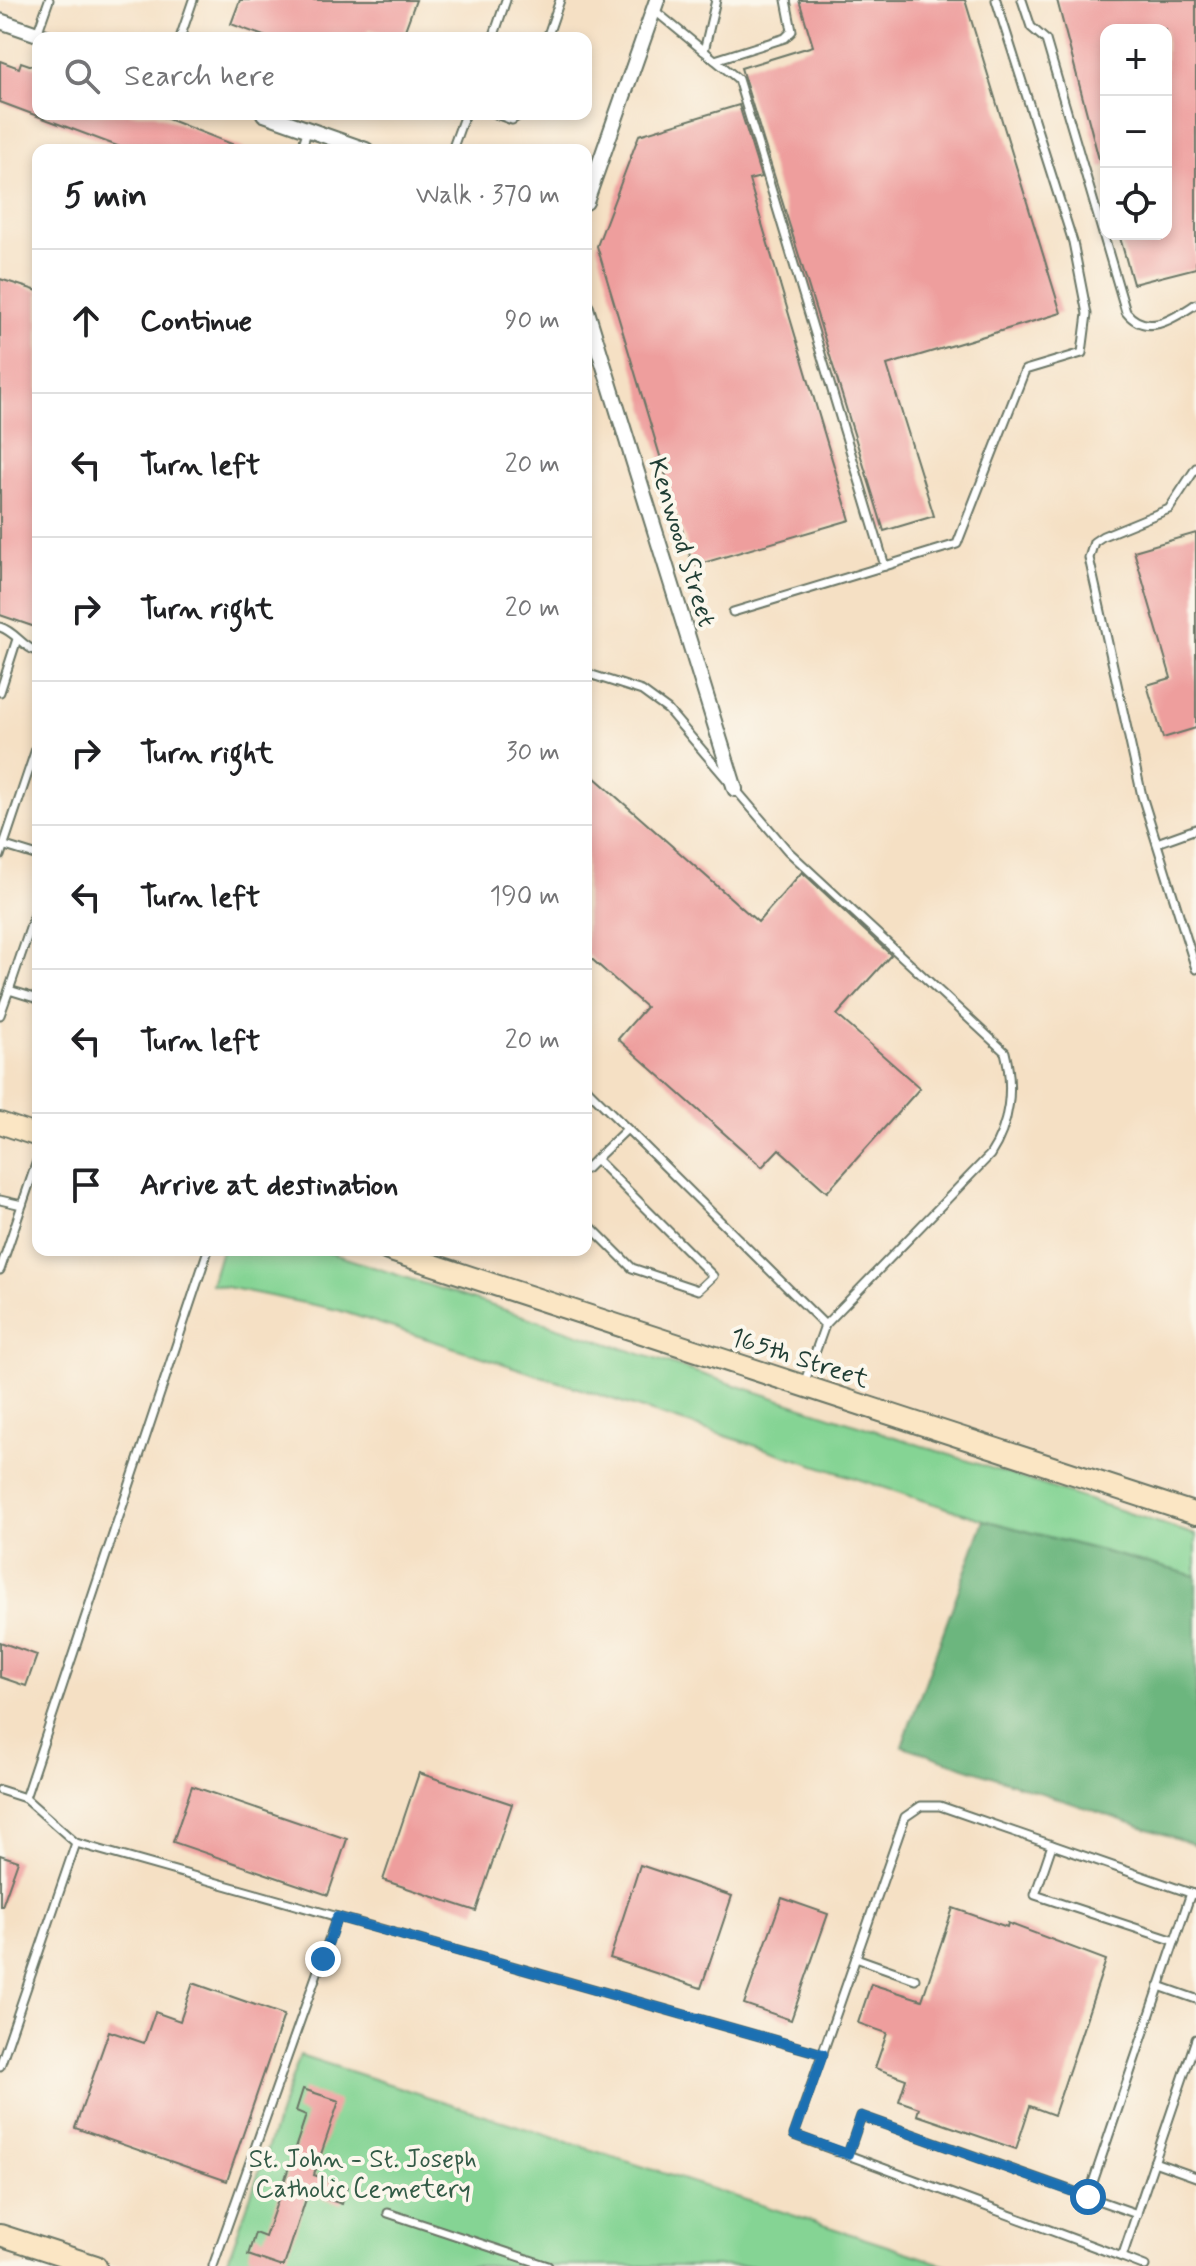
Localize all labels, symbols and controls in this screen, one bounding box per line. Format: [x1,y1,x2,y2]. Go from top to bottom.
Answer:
map controls [1100,24,1172,240]
button: + [1100,24,1172,96]
search box [32,32,592,120]
icon: search [60,54,104,98]
text: Search here [124,57,275,96]
button: − [1100,96,1172,168]
button: locate [1100,168,1172,240]
text: 5 min [64,174,147,219]
text: Walk · 370 m [416,179,560,213]
icon: ahead [64,299,108,343]
text: Continue [140,302,252,341]
text: 90 m [505,304,560,338]
icon: left [64,443,108,487]
text: Turn left [140,446,260,485]
text: 20 m [505,448,560,482]
street label: Kenwood Street [639,454,723,631]
icon: right [64,587,108,631]
text: Turn right [140,590,273,629]
text: 20 m [505,592,560,626]
icon: right [64,731,108,775]
text: Turn right [140,734,273,773]
text: 30 m [506,736,560,770]
icon: left [64,875,108,919]
text: Turn left [140,878,260,917]
text: 190 m [490,880,560,914]
icon: left [64,1019,108,1063]
text: Turn left [140,1022,260,1061]
text: 20 m [505,1024,560,1058]
icon: arrive [64,1163,108,1207]
text: Arrive at destination [140,1166,398,1205]
street label: 165th Street [726,1321,873,1397]
route end [305,1941,341,1977]
park label: St. John - St. Joseph Catholic Cemetery [249,2143,477,2207]
route start [1070,2179,1106,2215]

